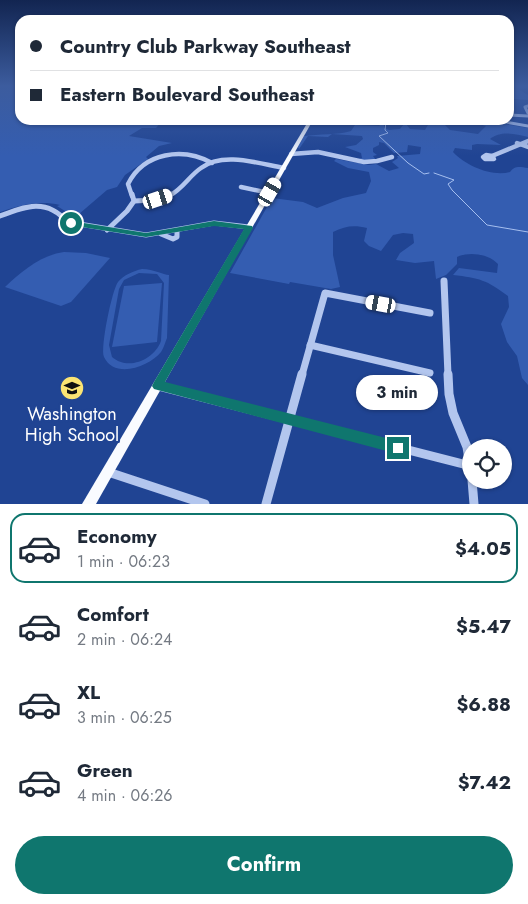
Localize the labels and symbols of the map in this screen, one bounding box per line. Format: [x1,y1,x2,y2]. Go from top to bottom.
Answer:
car [256,175,283,209]
car [141,187,174,211]
route start [60,212,82,234]
car [364,294,397,314]
school or university icon: Washington High School [59,375,85,401]
callout: 3 min [357,376,439,410]
place label: Washington High School [25,401,119,448]
route end [387,437,409,459]

